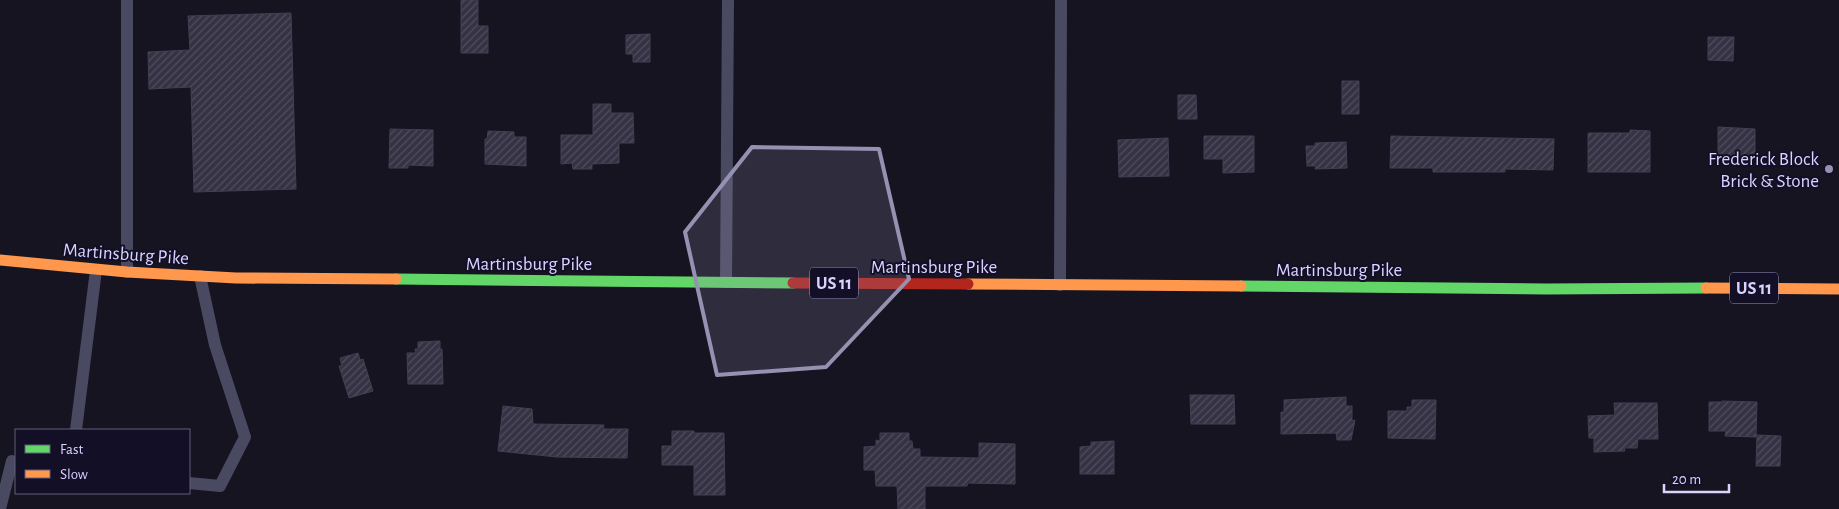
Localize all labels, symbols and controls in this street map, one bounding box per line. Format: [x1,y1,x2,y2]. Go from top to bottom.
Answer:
place label: Frederick Block Brick & Stone [1708,150,1819,191]
marker: Frederick Block Brick & Stone [1823,163,1835,175]
street label: Martinsburg Pike [62,241,190,268]
street label: Martinsburg Pike [466,255,592,274]
street label: Martinsburg Pike [871,258,997,277]
street label: Martinsburg Pike [1276,261,1402,280]
road number: US 11 [810,268,858,298]
road number: US 11 [1730,272,1778,304]
legend [15,429,190,494]
text: Fast [60,442,84,457]
scale bar [1664,462,1729,494]
text: Slow [60,467,88,482]
text: 20 m [1672,472,1701,487]

